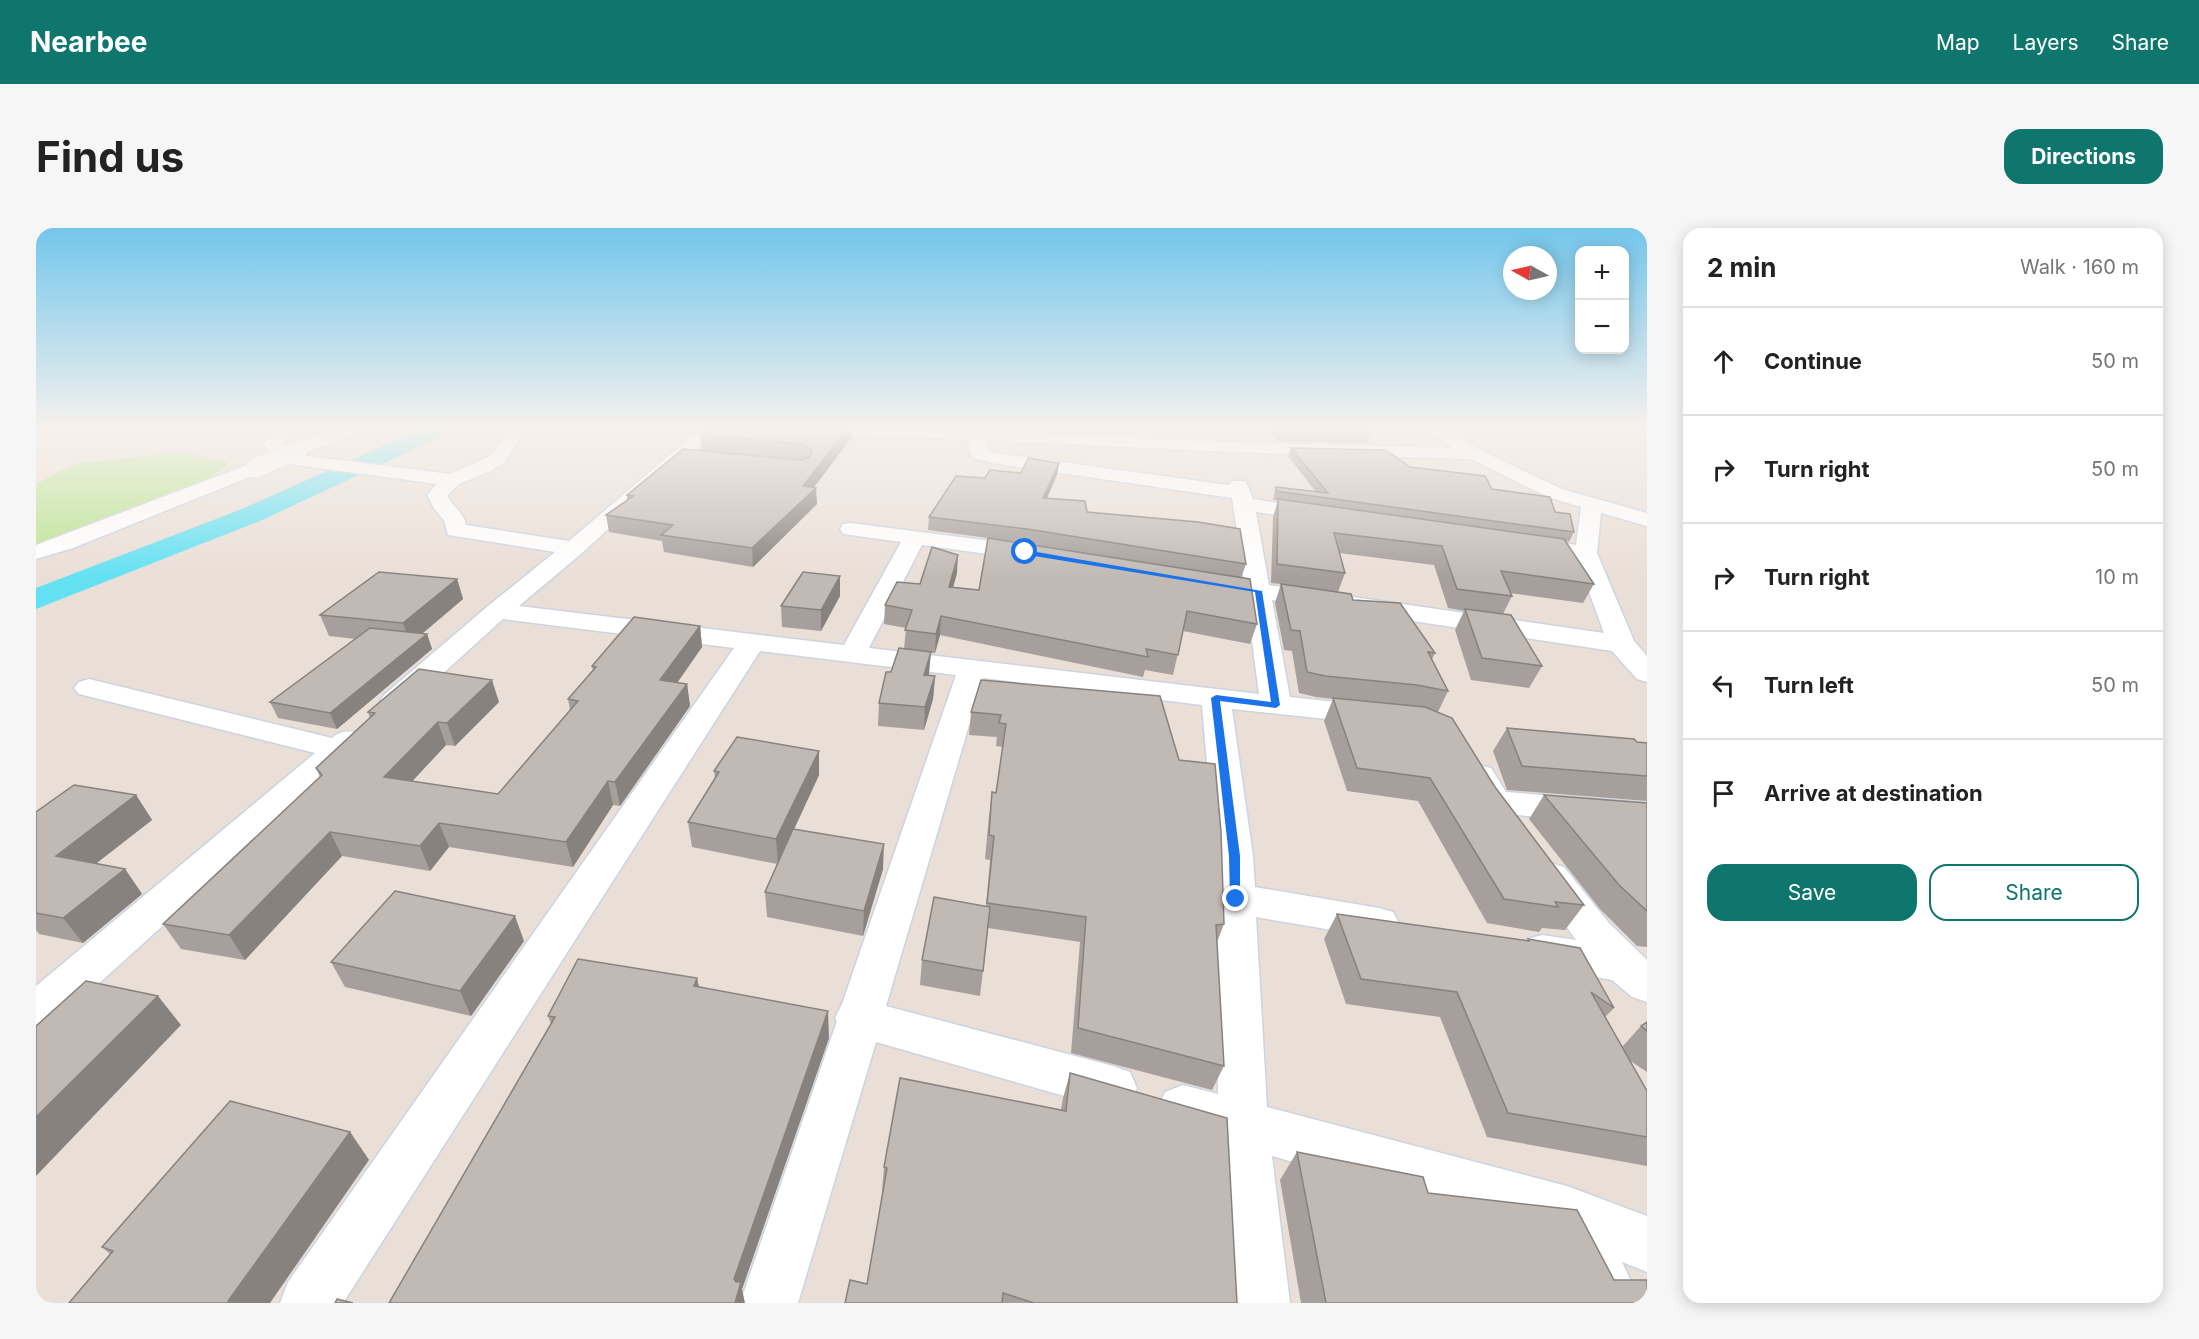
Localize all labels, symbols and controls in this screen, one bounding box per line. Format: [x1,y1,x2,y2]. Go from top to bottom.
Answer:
text: Nearbee [30,25,147,59]
text: Map [1936,30,1980,55]
text: Layers [2013,30,2079,55]
text: Share [2112,30,2169,55]
button: Directions [2004,129,2163,184]
text: Find us [36,131,184,182]
north arrow [1503,246,1557,300]
map controls [1575,246,1629,354]
button: + [1575,246,1629,300]
text: 2 min [1707,252,1777,283]
text: Walk · 160 m [2020,255,2139,279]
button: − [1575,300,1629,354]
icon: ahead [1707,345,1740,378]
text: Continue [1764,348,1862,374]
text: 50 m [2091,349,2139,373]
icon: right [1707,453,1740,486]
text: Turn right [1764,456,1870,482]
text: 50 m [2091,457,2139,481]
route start [1011,538,1037,564]
icon: right [1707,561,1740,594]
text: Turn right [1764,564,1870,590]
text: 10 m [2095,565,2139,589]
icon: left [1707,669,1740,702]
text: Turn left [1764,672,1854,698]
text: 50 m [2091,673,2139,697]
icon: arrive [1707,777,1740,810]
text: Arrive at destination [1764,780,1983,806]
button: Save [1707,864,1917,921]
button: Share [1929,864,2139,921]
route end [1222,885,1248,911]

